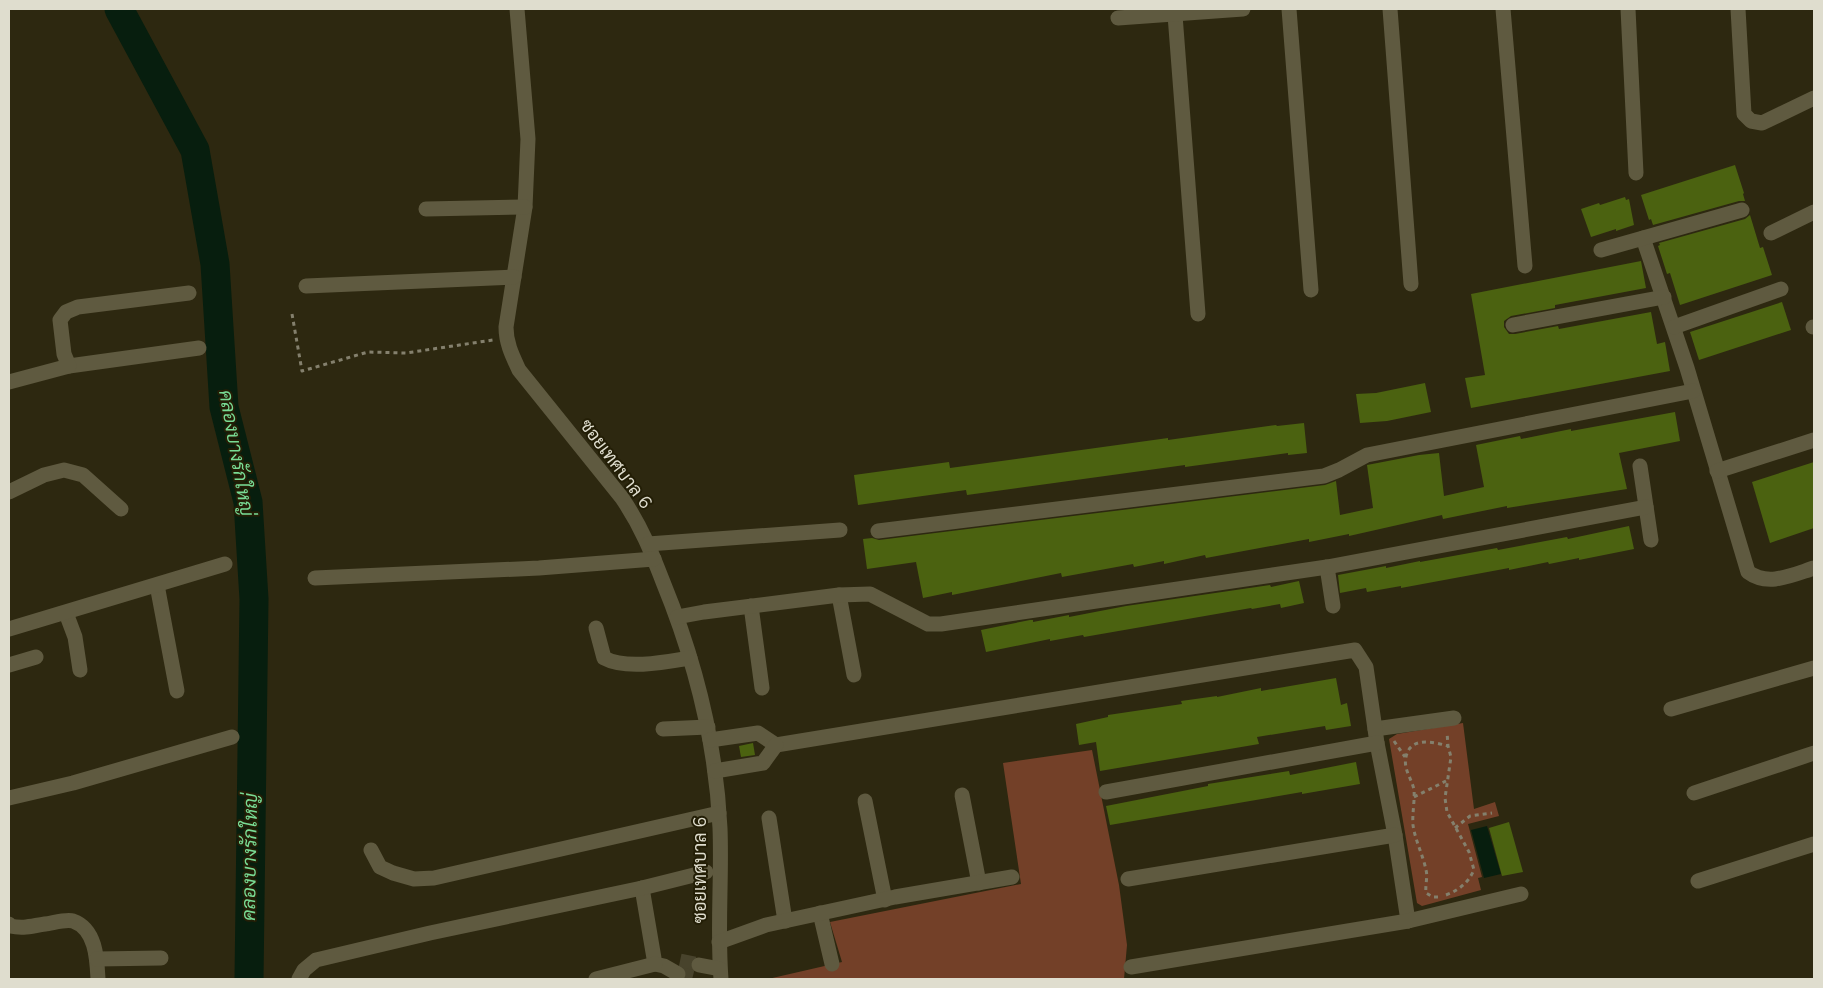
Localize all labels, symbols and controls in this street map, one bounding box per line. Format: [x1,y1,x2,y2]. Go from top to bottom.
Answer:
water label: คลองบางรักใหญ่ [212,388,260,519]
street label: ซอยเทศบาล 6 [574,414,658,514]
water label: คลองบางรักใหญ่ [236,792,264,921]
street label: ซอยเทศบาล 6 [688,817,712,923]

